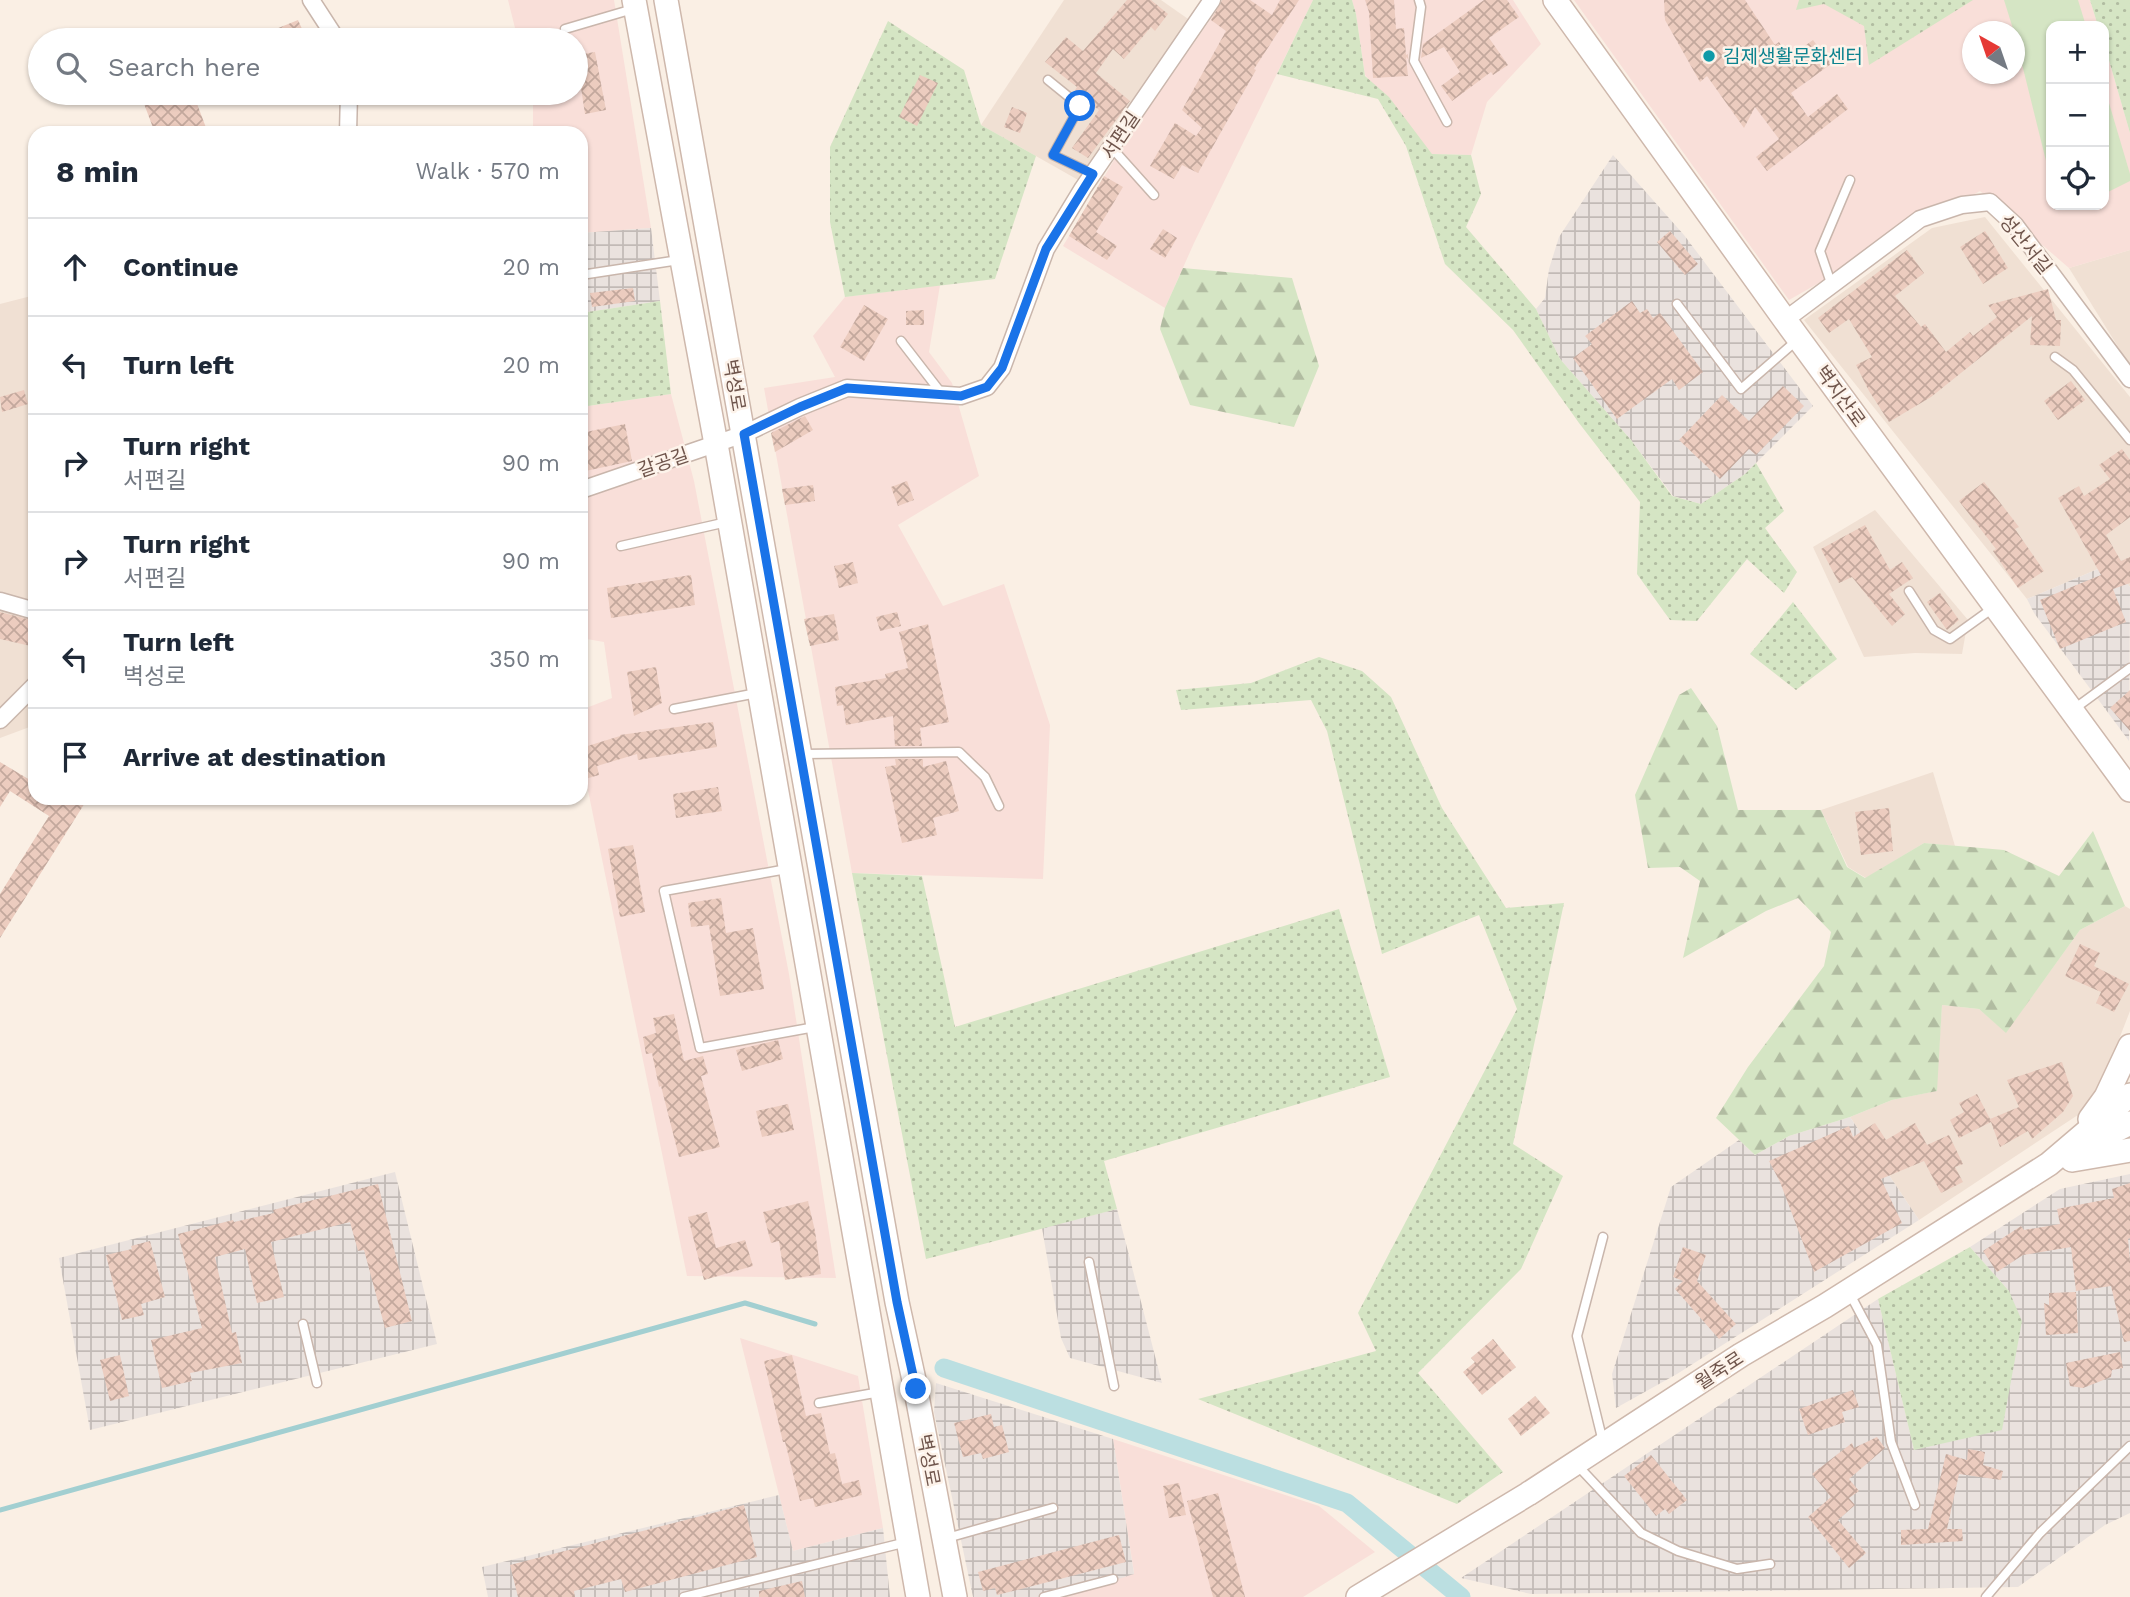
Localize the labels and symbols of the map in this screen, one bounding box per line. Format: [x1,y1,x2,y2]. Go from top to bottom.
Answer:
north arrow [1962,21,2025,84]
place label: 김제생활문화센터 [1723,45,1863,68]
marker: 김제생활문화센터 [1701,48,1717,64]
route start [1064,90,1095,121]
street label: 서편길 [1096,107,1145,163]
street label: 성산서길 [1995,210,2057,279]
street label: 벽성로 [719,357,750,413]
street label: 벽지산로 [1811,361,1870,431]
street label: 갈공길 [635,443,692,482]
street label: 월죽로 [1691,1346,1748,1394]
route end [900,1373,931,1404]
street label: 벽성로 [912,1432,945,1488]

